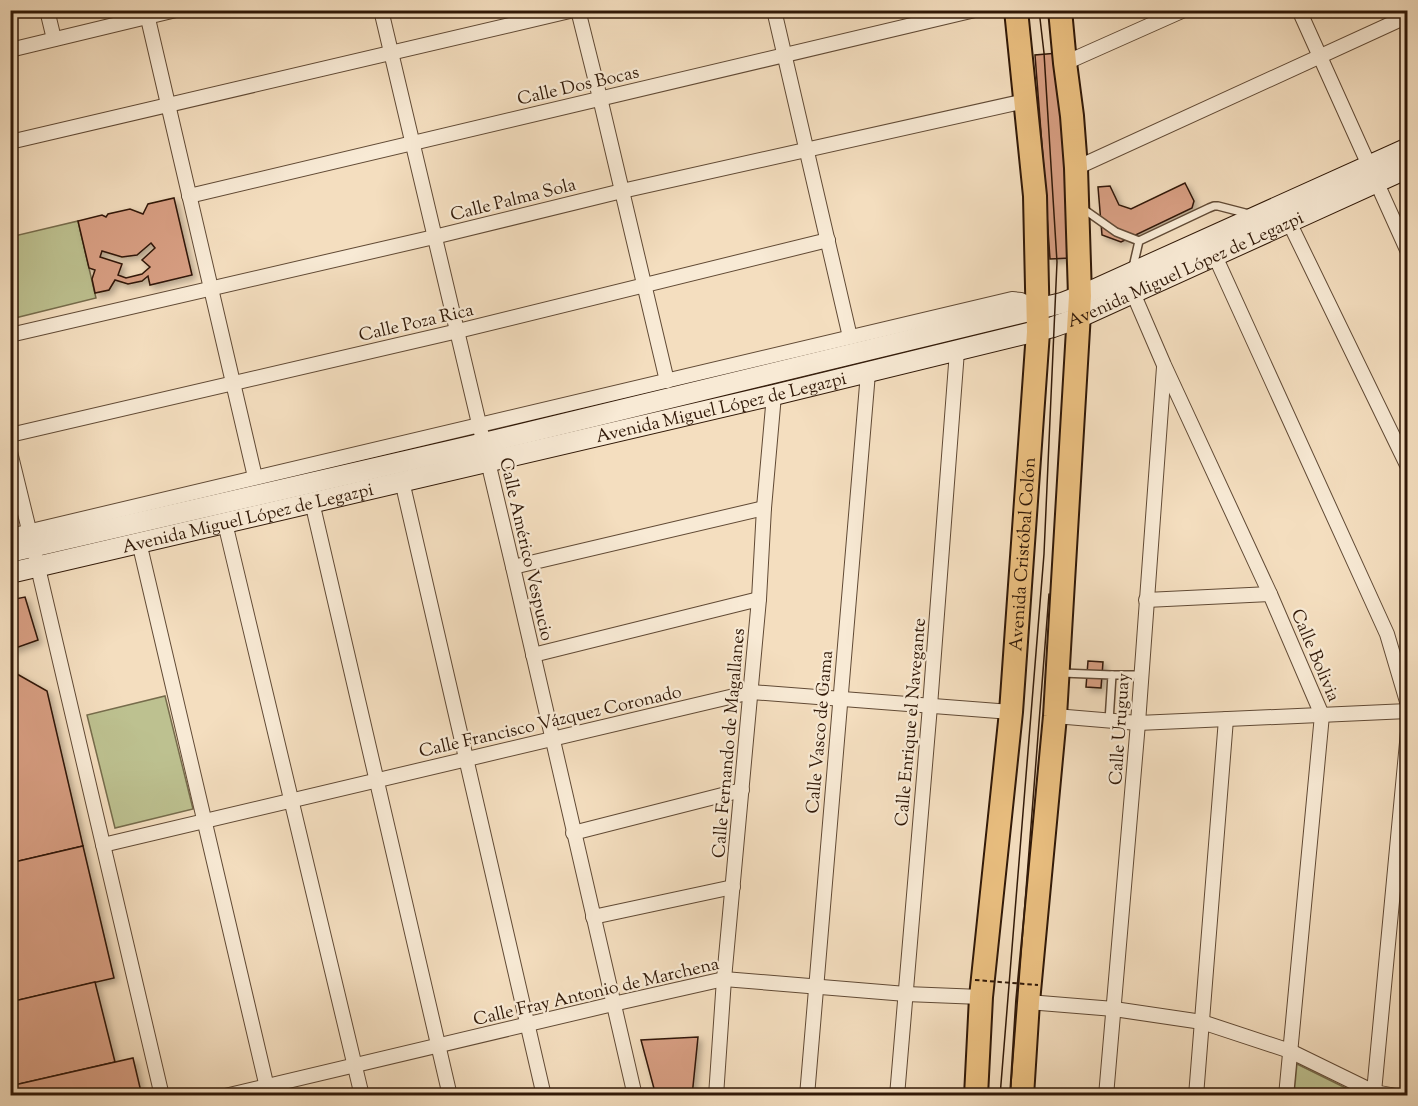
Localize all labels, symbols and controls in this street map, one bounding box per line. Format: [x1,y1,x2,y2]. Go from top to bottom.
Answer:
street label: Calle Dos Bocas [515,60,642,114]
street label: Calle Palma Sola [448,173,579,229]
street label: Avenida Miguel López de Legazpi [1064,206,1308,336]
street label: Calle Poza Rica [356,298,476,350]
street label: Avenida Miguel López de Legazpi [593,367,849,451]
street label: Calle Américo Vespucio [491,455,559,644]
street label: Avenida Cristóbal Colón [1004,456,1044,652]
street label: Avenida Miguel López de Legazpi [120,478,376,561]
street label: Calle Bolivia [1283,605,1345,706]
street label: Calle Enrique el Navegante [890,617,934,827]
street label: Calle Fernando de Magallanes [707,627,753,859]
street label: Calle Vasco de Gama [801,649,841,815]
street label: Calle Uruguay [1104,672,1138,786]
street label: Calle Francisco Vázquez Coronado [417,680,684,766]
street label: Calle Fray Antonio de Marchena [471,952,722,1034]

